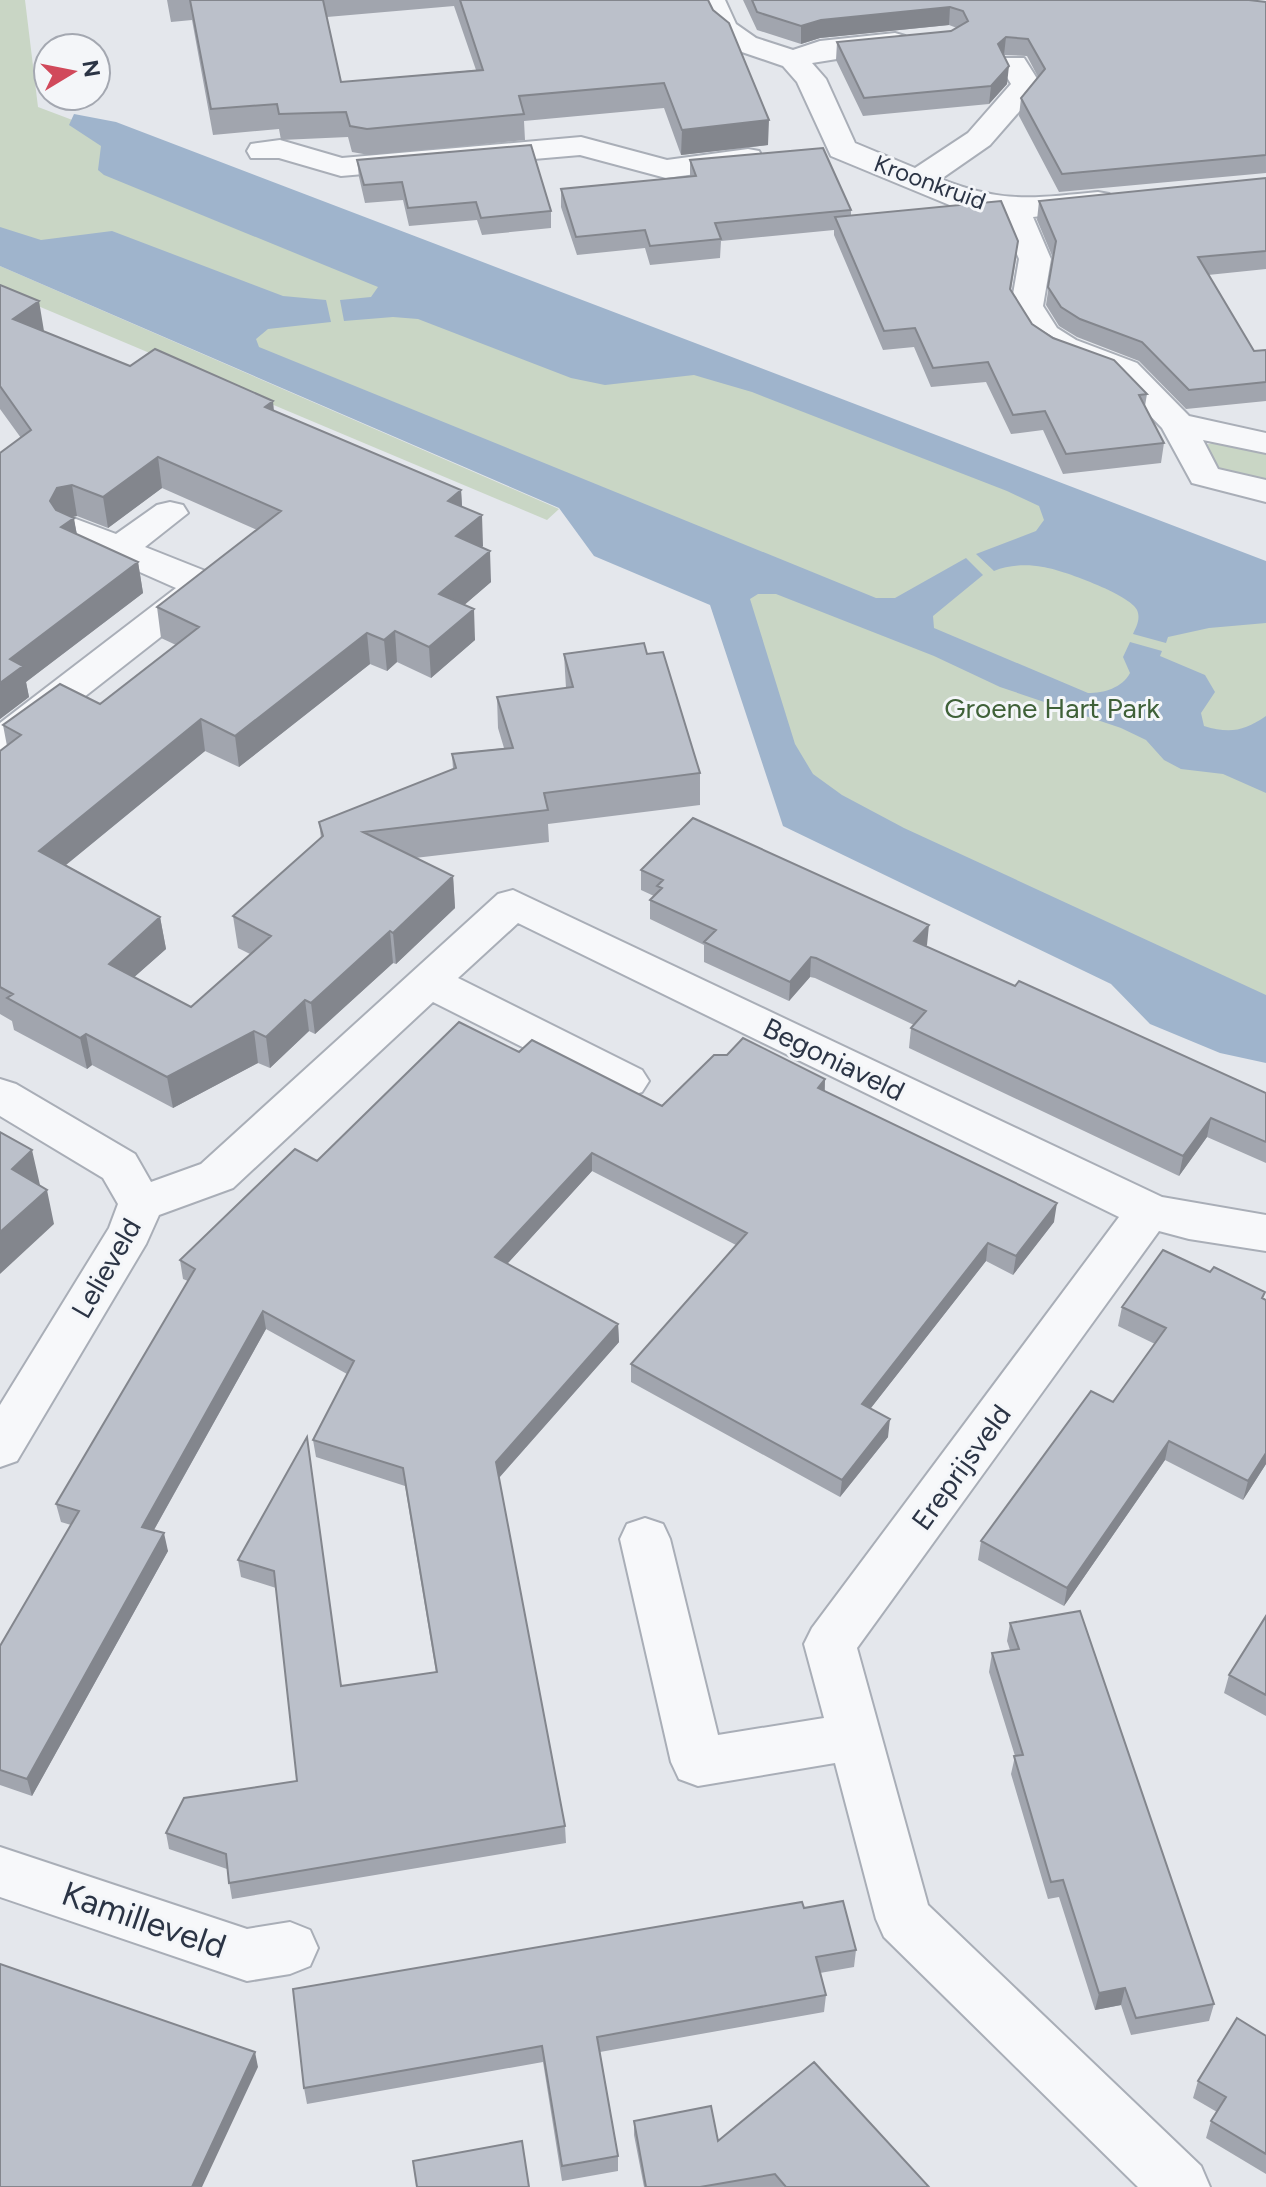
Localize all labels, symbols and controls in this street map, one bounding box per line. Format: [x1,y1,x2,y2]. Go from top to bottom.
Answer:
north arrow [32,32,112,112]
text: N [76,58,106,79]
street label: Kroonkruid [870,148,990,216]
park label: Groene Hart Park [944,691,1160,725]
street label: Begoniaveld [758,1010,910,1108]
street label: Lelieveld [64,1212,148,1324]
street label: Ereprijsveld [904,1398,1018,1536]
street label: Kamilleveld [57,1873,231,1967]

